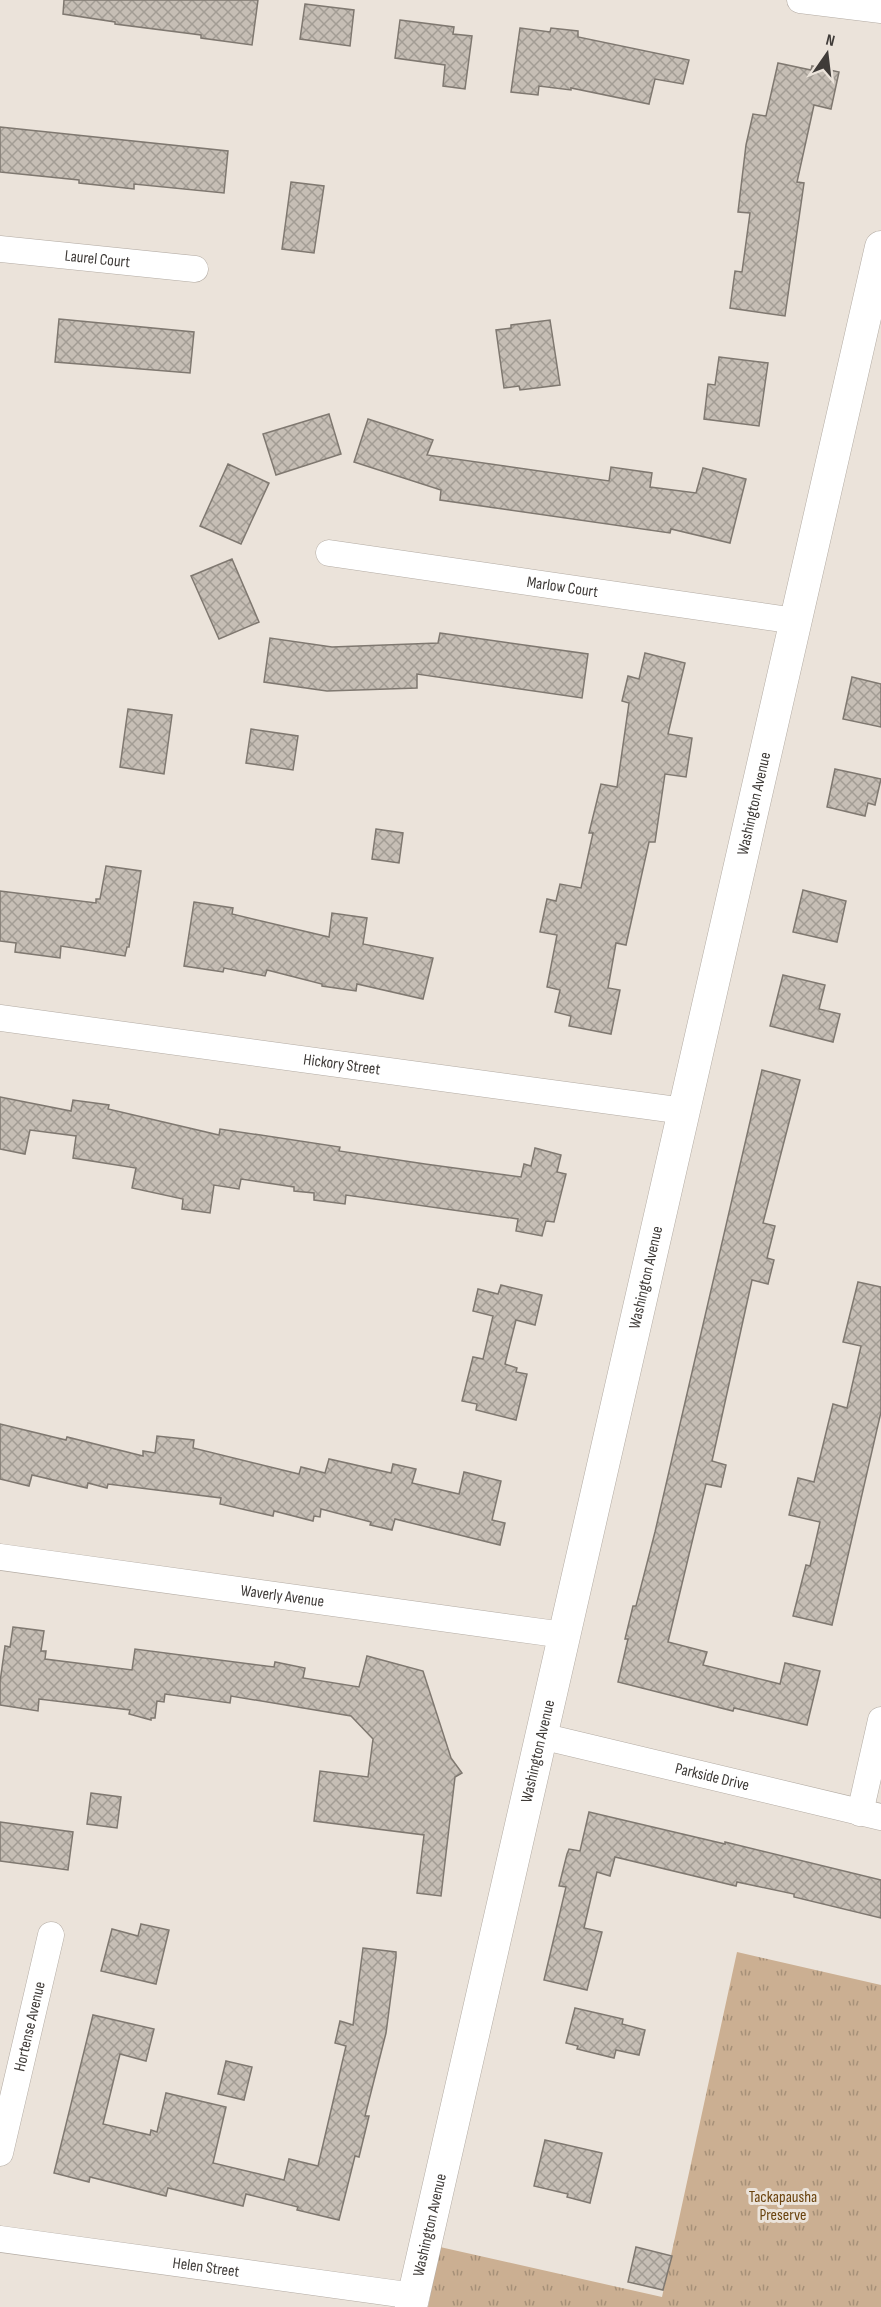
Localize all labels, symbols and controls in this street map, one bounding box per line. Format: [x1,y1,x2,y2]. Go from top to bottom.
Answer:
north arrow [797,24,857,84]
text: N [824,31,837,51]
street label: Laurel Court [64,246,131,272]
street label: Marlow Court [526,572,600,602]
street label: Washington Avenue [733,750,775,857]
street label: Hickory Street [302,1050,382,1079]
street label: Washington Avenue [625,1224,667,1331]
street label: Waverly Avenue [239,1581,325,1611]
street label: Washington Avenue [517,1698,559,1805]
street label: Parkside Drive [673,1759,751,1795]
street label: Hortense Avenue [10,1980,49,2073]
street label: Washington Avenue [409,2172,451,2278]
park label: Tackapausha Preserve [749,2188,817,2225]
street label: Helen Street [171,2253,241,2281]

